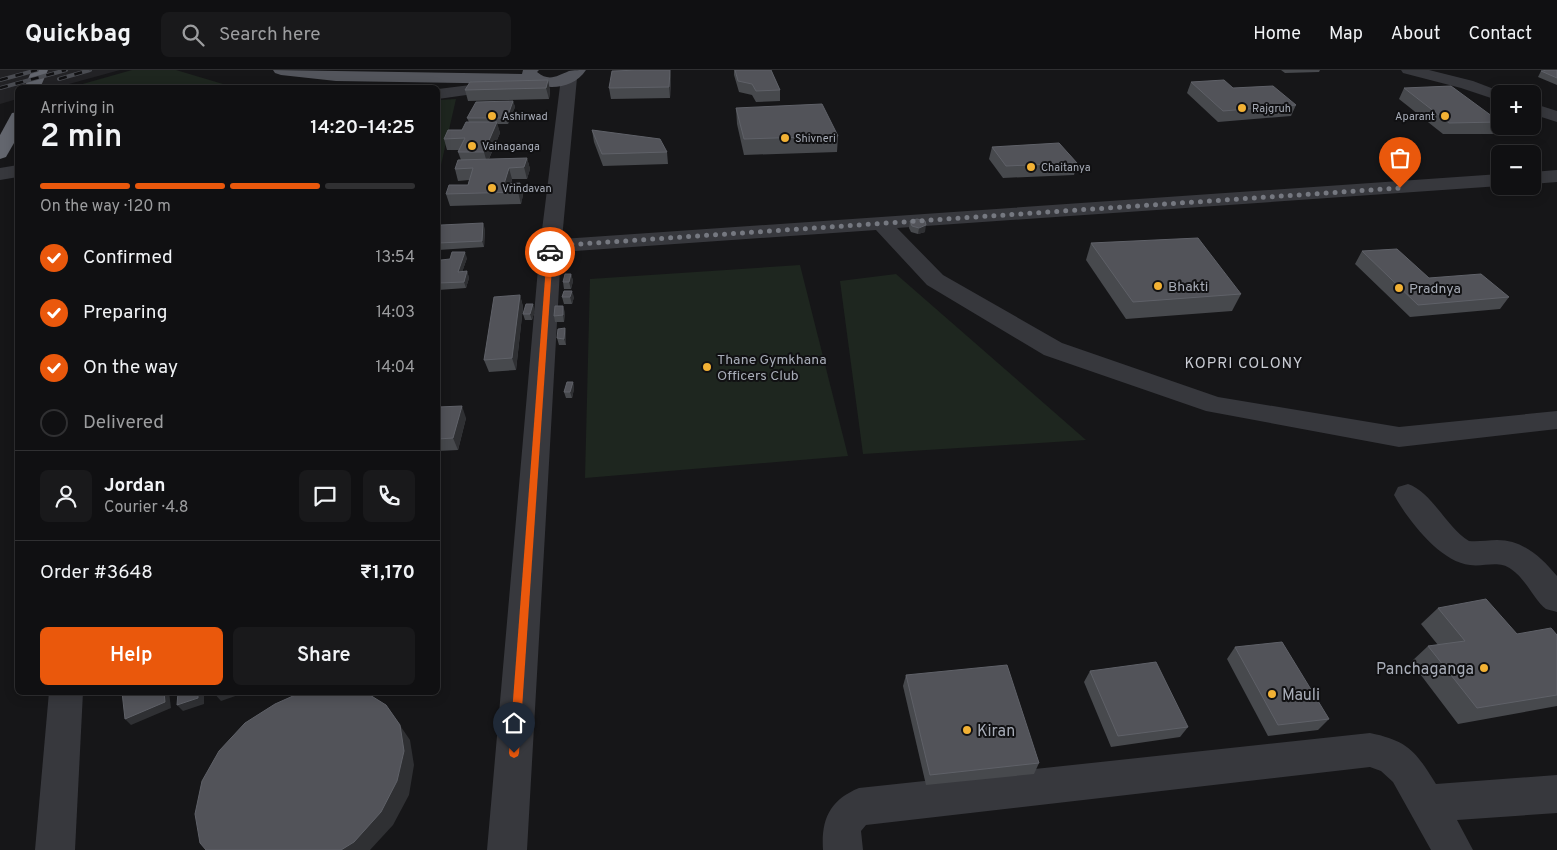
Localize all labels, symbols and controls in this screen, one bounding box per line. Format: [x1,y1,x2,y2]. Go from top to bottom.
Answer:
search box [161,12,511,57]
text: Quickbag [25,20,131,50]
icon: search [179,21,207,49]
text: Search here [219,23,321,47]
text: Home [1253,23,1301,46]
text: Map [1329,23,1363,46]
text: About [1391,23,1440,46]
text: Contact [1468,23,1532,46]
map controls [1491,85,1541,195]
button: + [1491,85,1541,135]
text: Arriving in [40,99,115,119]
marker: Rajgruh [1236,102,1248,114]
place label: Rajgruh [1252,102,1291,116]
marker: Ashirwad [486,110,498,122]
place label: Ashirwad [502,110,548,124]
place label: Aparant [1395,110,1435,124]
marker: Aparant [1439,110,1451,122]
text: 14:20–14:25 [310,116,415,140]
text: 2 min [40,118,122,158]
marker: Shivneri [779,132,791,144]
place label: Shivneri [795,132,836,146]
pin [1379,137,1421,188]
marker: Vainaganga [466,140,478,152]
place label: Vainaganga [482,140,540,154]
icon: bag [1386,144,1414,172]
button: − [1491,145,1541,195]
marker: Chaitanya [1025,161,1037,173]
place label: Chaitanya [1041,161,1091,175]
marker: Vrindavan [486,182,498,194]
place label: Vrindavan [502,182,552,196]
text: On the way · 120 m [40,197,171,217]
courier [525,227,575,277]
icon: car [536,238,564,266]
icon: check [40,244,68,272]
text: Confirmed [83,246,173,270]
text: 13:54 [376,248,415,268]
place label: Bhakti [1168,279,1208,296]
marker: Bhakti [1152,280,1164,292]
place label: Pradnya [1409,281,1461,298]
marker: Pradnya [1393,282,1405,294]
icon: check [40,299,68,327]
text: Preparing [83,301,167,325]
text: 14:03 [376,303,415,323]
place label: Thane Gymkhana Officers Club [717,352,827,385]
icon: check [40,354,68,382]
district label: KOPRI COLONY [1185,355,1303,374]
text: On the way [83,356,178,380]
text: 14:04 [376,358,415,378]
marker: Thane Gymkhana Officers Club [701,361,713,373]
text: Delivered [83,411,164,435]
button: person [40,470,92,522]
button: chat [299,470,351,522]
button: phone [363,470,415,522]
text: Jordan [104,474,166,498]
text: Courier · 4.8 [104,498,188,518]
text: Order #3648 [40,561,153,585]
text: ₹1,170 [360,561,415,585]
button: Help [40,627,223,685]
button: Share [233,627,415,685]
place label: Panchaganga [1376,660,1474,680]
marker: Panchaganga [1478,662,1490,674]
place label: Mauli [1282,686,1320,706]
marker: Mauli [1266,688,1278,700]
pin [493,702,535,753]
icon: home [500,709,528,737]
place label: Kiran [977,722,1015,742]
marker: Kiran [961,724,973,736]

